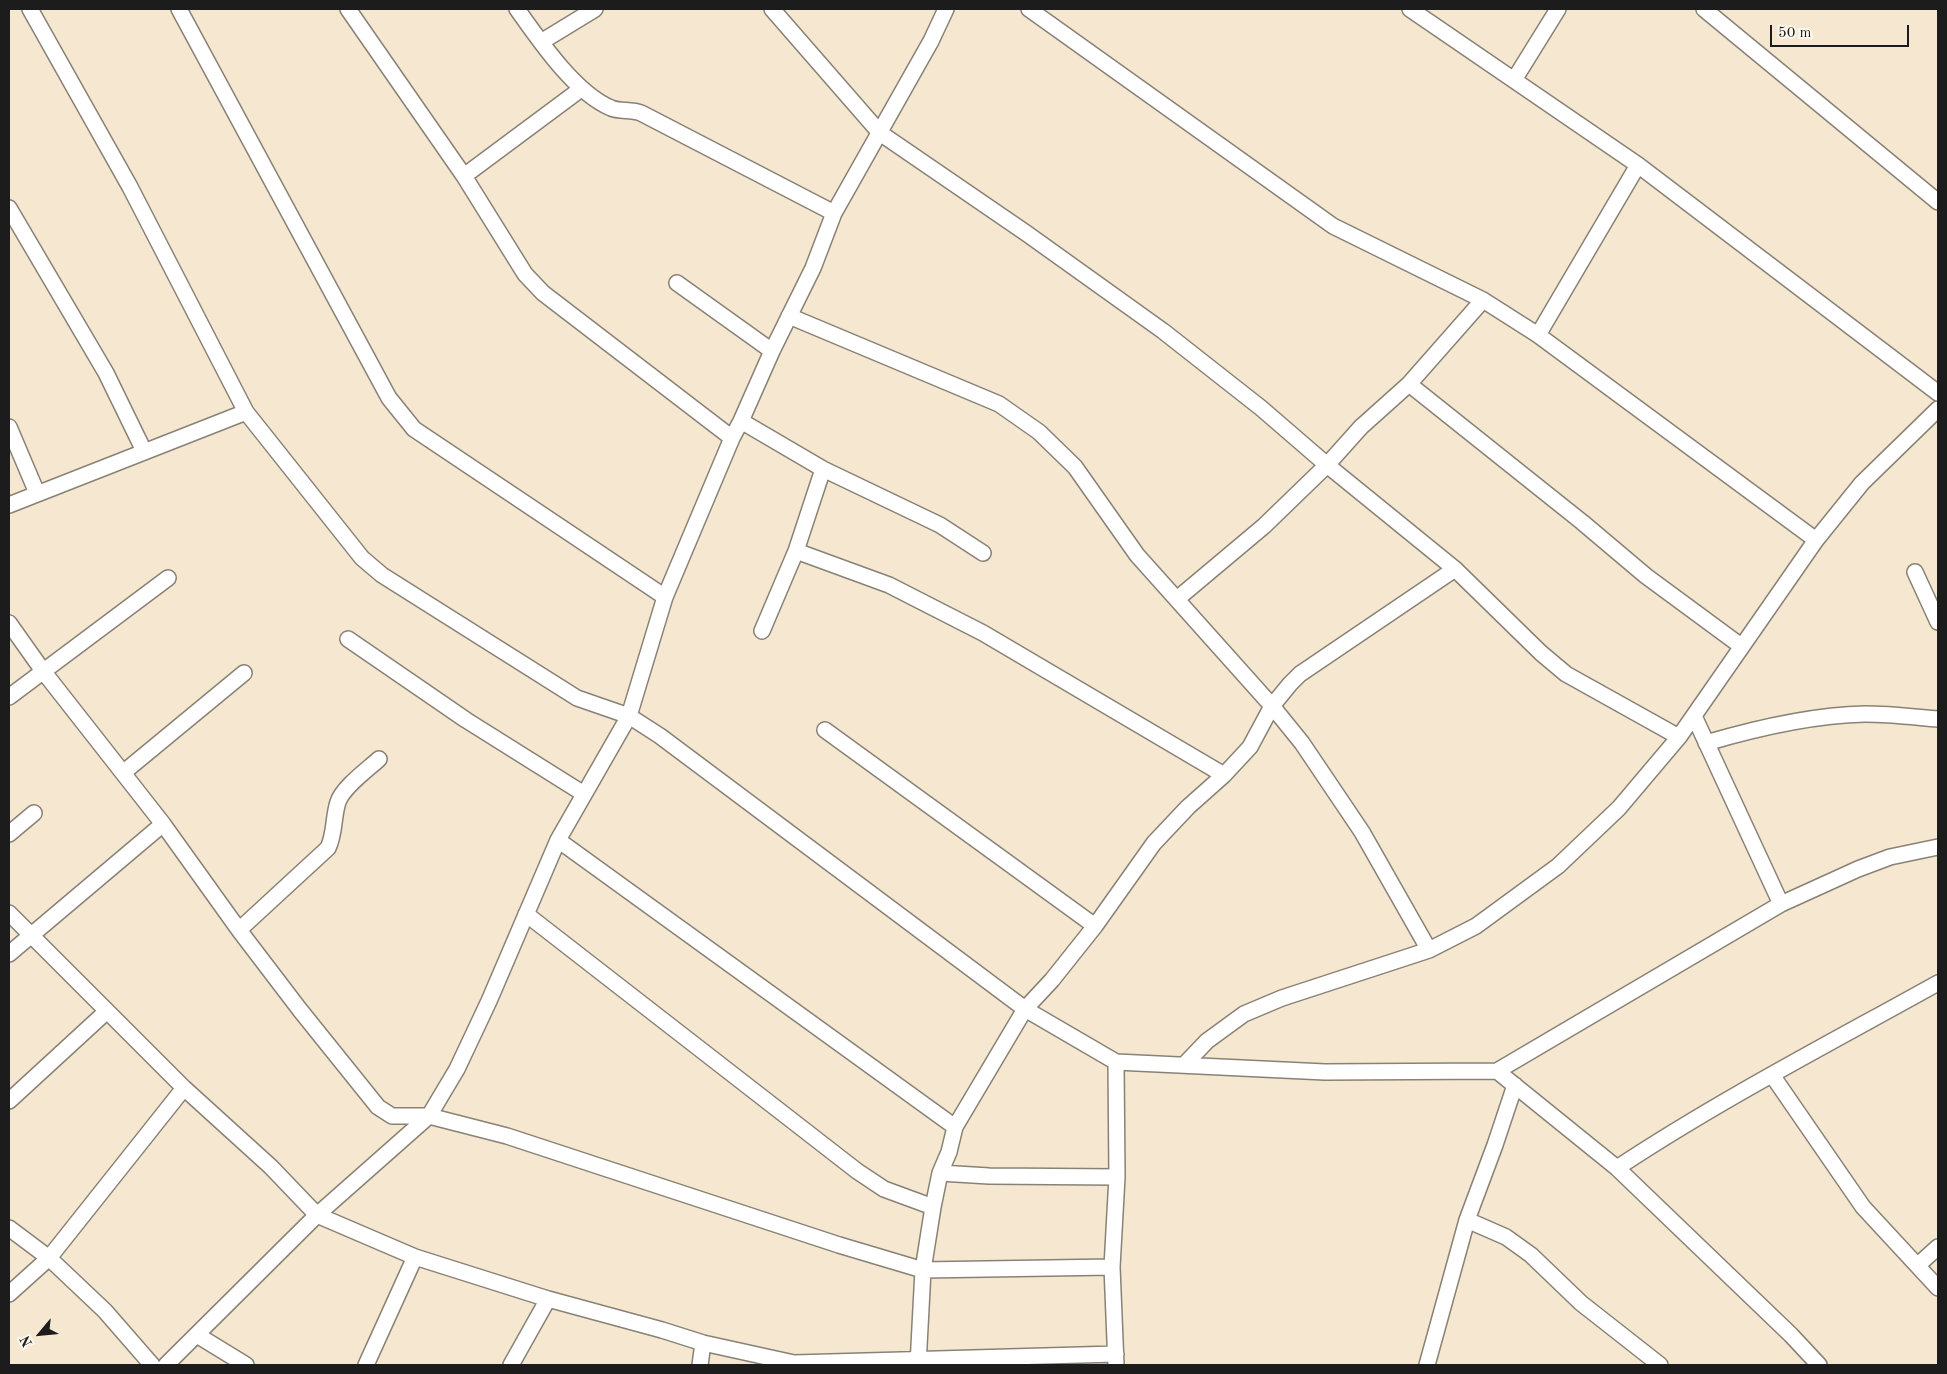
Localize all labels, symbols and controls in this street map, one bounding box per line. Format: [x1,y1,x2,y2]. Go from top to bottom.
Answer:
scale bar [1772,15,1911,47]
text: 50 m [1778,26,1812,41]
north arrow [15,1309,65,1359]
text: N [18,1333,35,1349]

